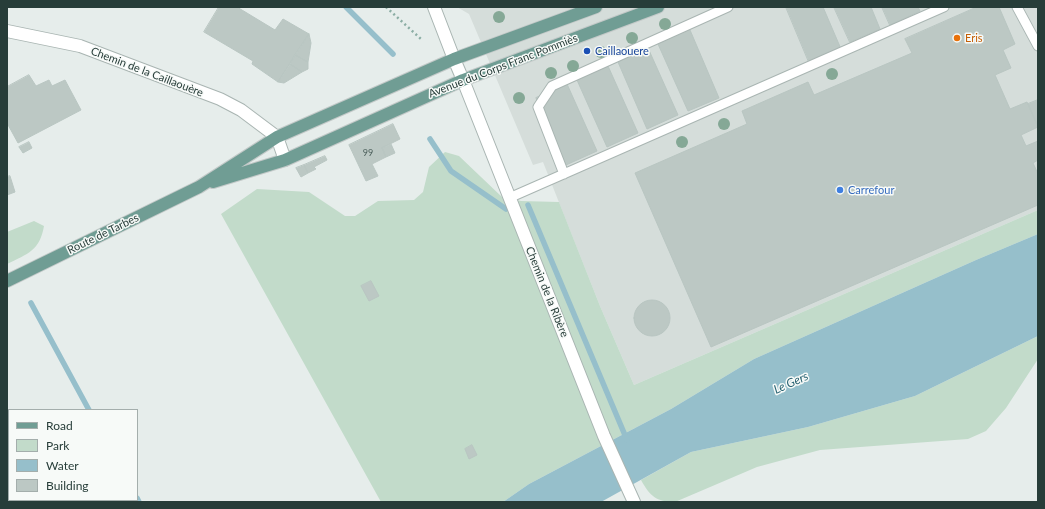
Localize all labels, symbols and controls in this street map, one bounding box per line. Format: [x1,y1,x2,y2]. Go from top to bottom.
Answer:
street label: Avenue du Corps Franc Pommiès [427,31,579,101]
place label: Eris [965,31,983,45]
marker: Eris [952,33,962,43]
street label: Chemin de la Caillaouère [89,44,205,100]
place label: Caillaouere [595,44,649,58]
marker: Caillaouere [582,46,592,56]
house number: 99 [363,148,373,158]
place label: Carrefour [848,183,894,197]
marker: Carrefour [835,185,845,195]
street label: Route de Tarbes [65,211,141,257]
street label: Chemin de la Ribère [523,245,571,339]
water label: Le Gers [771,369,811,397]
legend [8,409,138,501]
text: Road [46,418,73,433]
text: Park [46,438,69,453]
text: Water [46,458,79,473]
text: Building [46,478,89,493]

